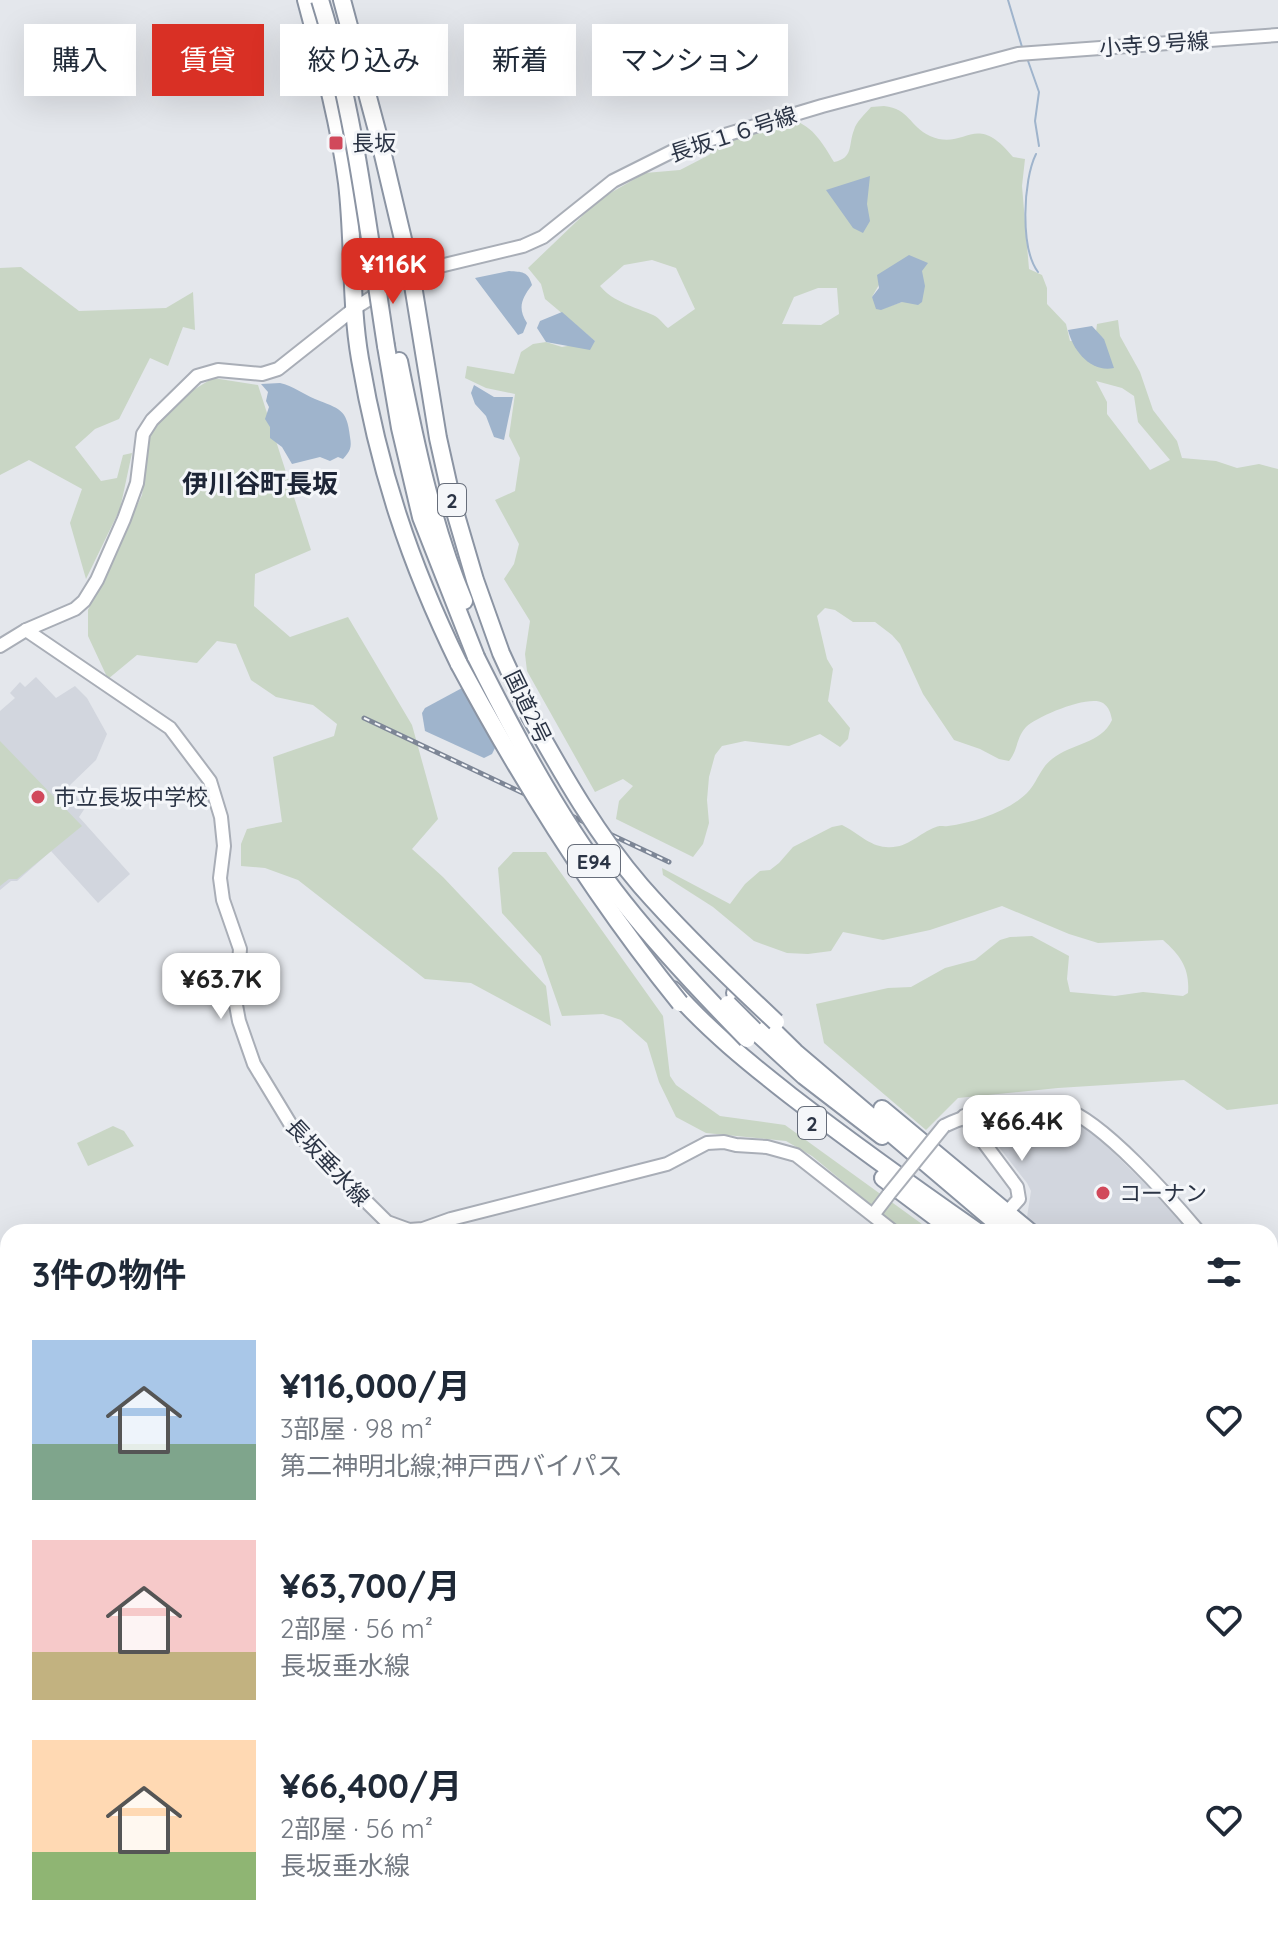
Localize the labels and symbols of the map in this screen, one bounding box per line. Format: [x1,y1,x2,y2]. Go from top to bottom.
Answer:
street label: 小寺９号線 [1098,26,1210,62]
street label: 長坂１６号線 [666,100,800,168]
place label: 長坂 [352,129,396,157]
marker: 長坂 [327,134,345,152]
pin: ¥116K [337,238,449,306]
district label: 伊川谷町長坂 [182,467,338,500]
road number: 2 [438,484,466,516]
street label: 国道2号 [498,666,558,748]
place label: 市立長坂中学校 [54,783,208,811]
marker: 市立長坂中学校 [29,788,47,806]
road number: E94 [568,845,620,877]
pin: ¥63.7K [156,953,286,1021]
pin: ¥66.4K [957,1095,1087,1163]
road number: 2 [798,1107,826,1139]
street label: 長坂垂水線 [280,1112,376,1212]
place label: コーナン [1119,1179,1207,1207]
marker: コーナン [1094,1184,1112,1202]

